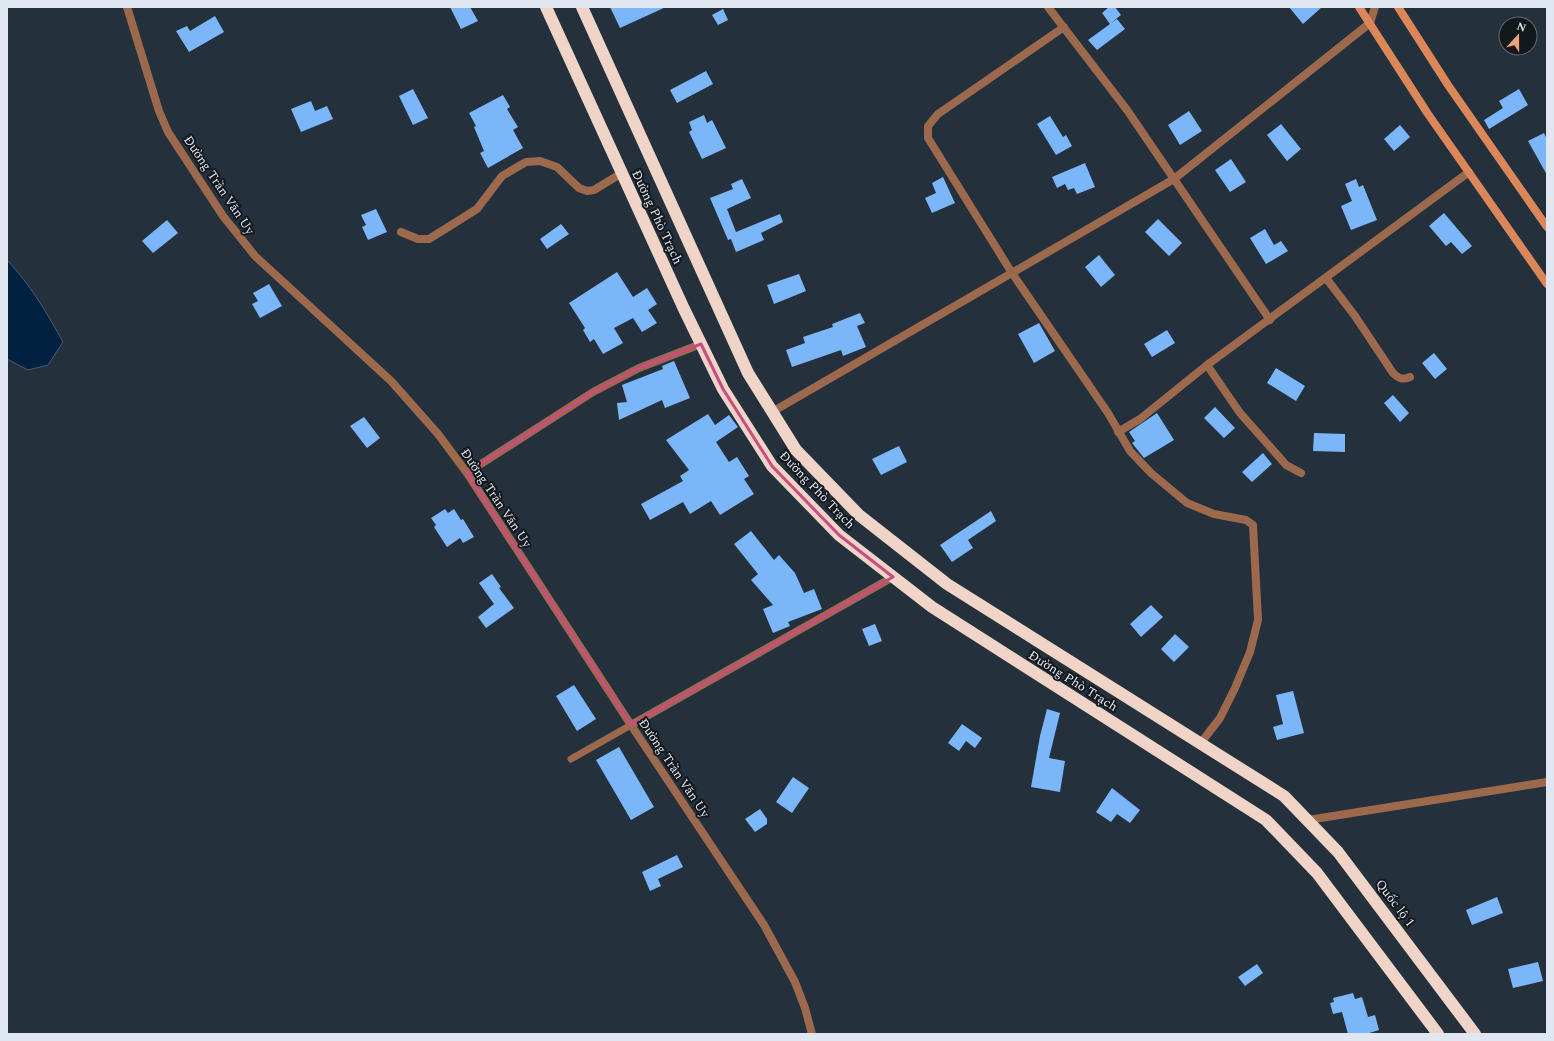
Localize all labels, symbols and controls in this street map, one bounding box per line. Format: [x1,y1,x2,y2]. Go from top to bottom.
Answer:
north arrow [1498,16,1538,56]
text: N [1514,18,1529,37]
street label: Đường Trần Văn Uy [178,131,260,239]
street label: Đường Phò Trạch [626,166,688,268]
street label: Đường Trần Văn Uy [455,444,537,552]
street label: Đường Phò Trạch [774,446,860,534]
street label: Đường Phò Trạch [1024,645,1122,717]
street label: Đường Trần Văn Uy [633,714,715,822]
street label: Quốc lộ 1 [1370,875,1420,931]

